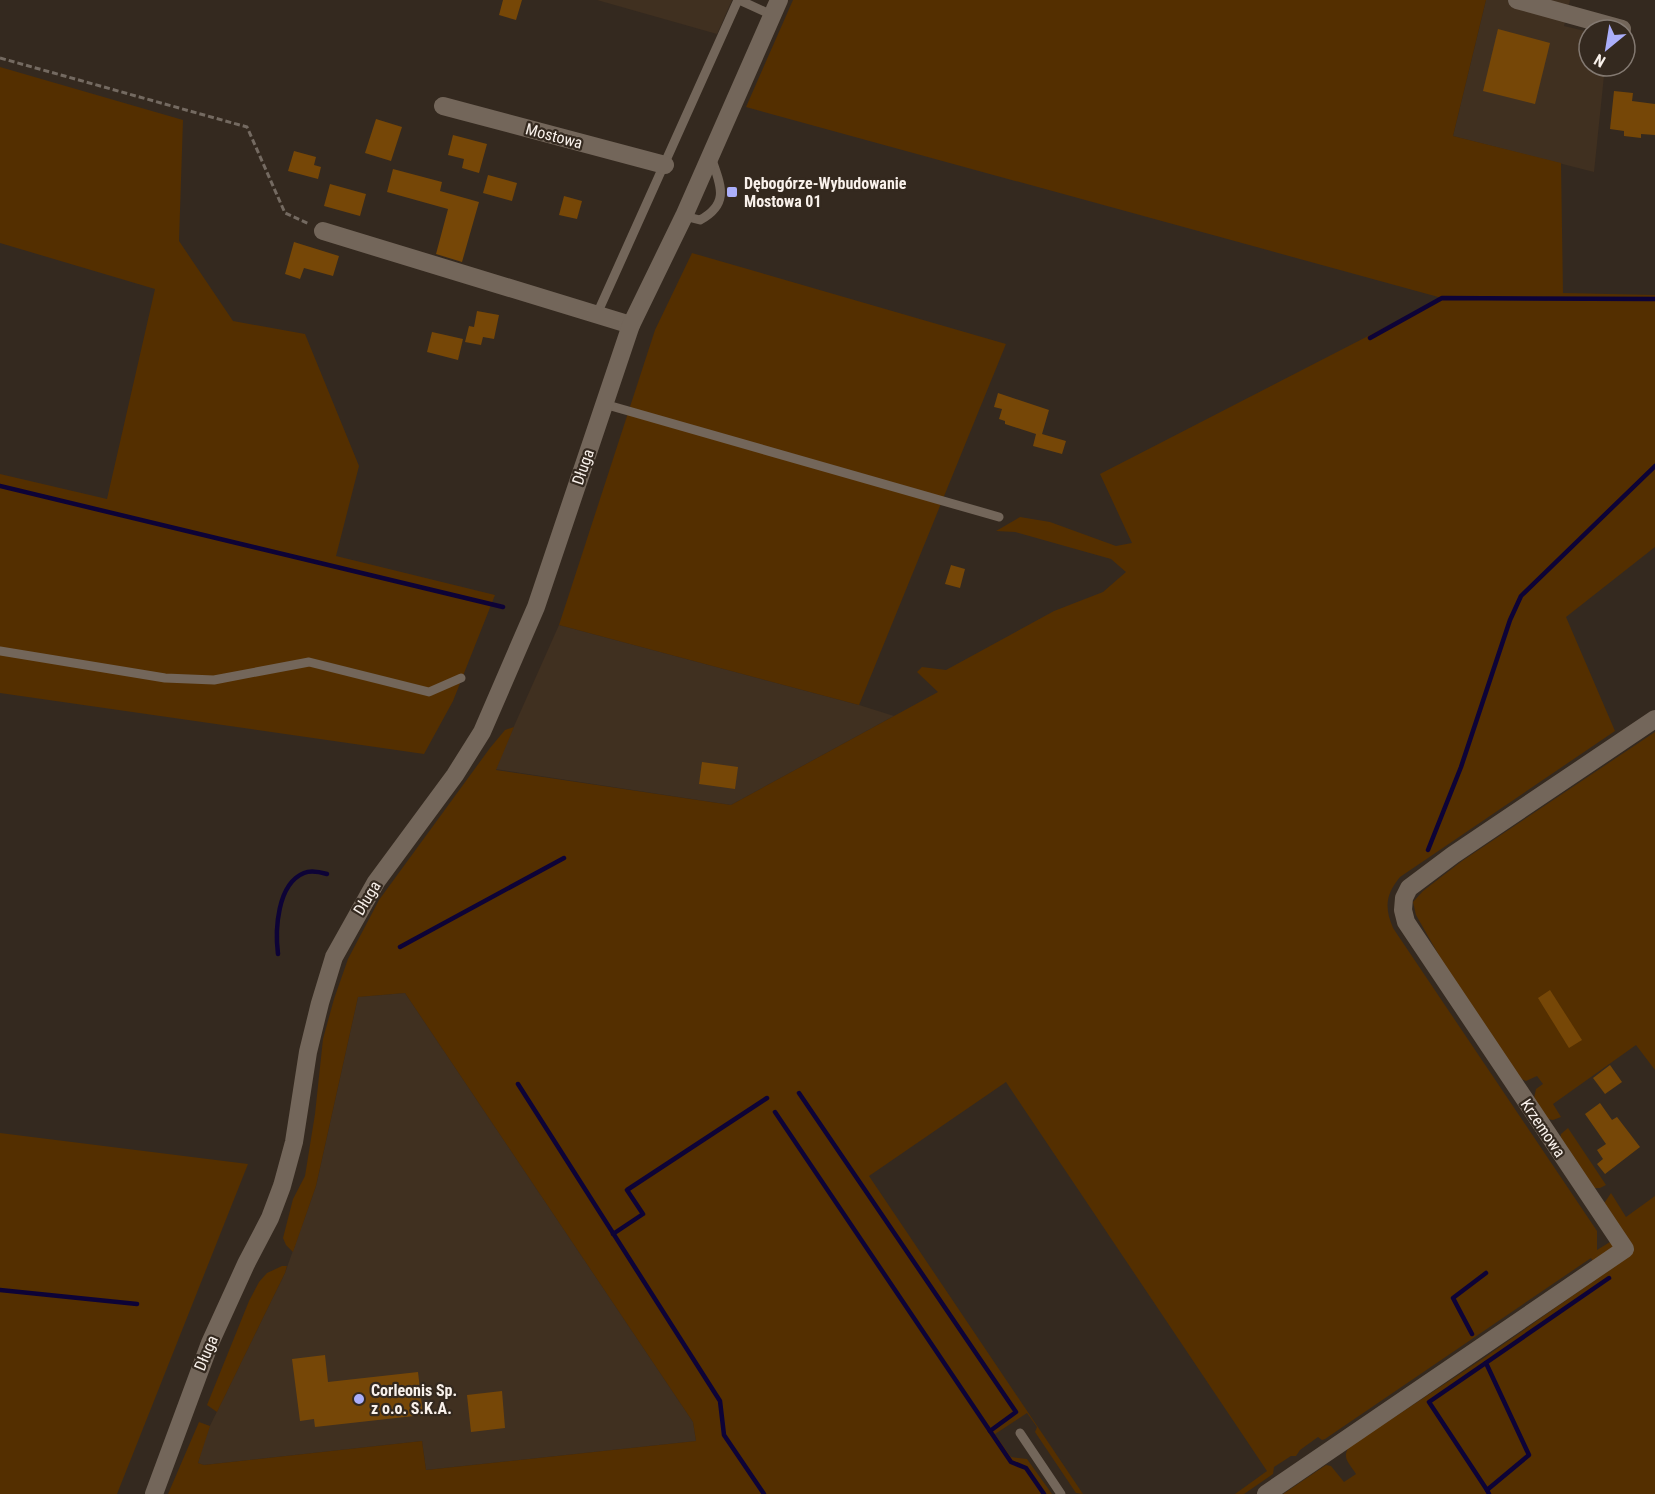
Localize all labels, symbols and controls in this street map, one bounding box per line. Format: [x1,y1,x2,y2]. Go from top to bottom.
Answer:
north arrow [1577,18,1637,78]
text: N [1591,50,1609,71]
street label: Mostowa [523,119,585,153]
place label: Dębogórze-Wybudowanie Mostowa 01 [744,174,907,211]
marker: Dębogórze-Wybudowanie Mostowa 01 [725,185,739,199]
street label: Długa [568,447,598,487]
street label: Długa [349,877,385,919]
street label: Krzemowa [1517,1095,1569,1161]
street label: Długa [190,1333,222,1373]
place label: Corleonis Sp. z o.o. S.K.A. [371,1381,457,1418]
marker: Corleonis Sp. z o.o. S.K.A. [352,1392,366,1406]

